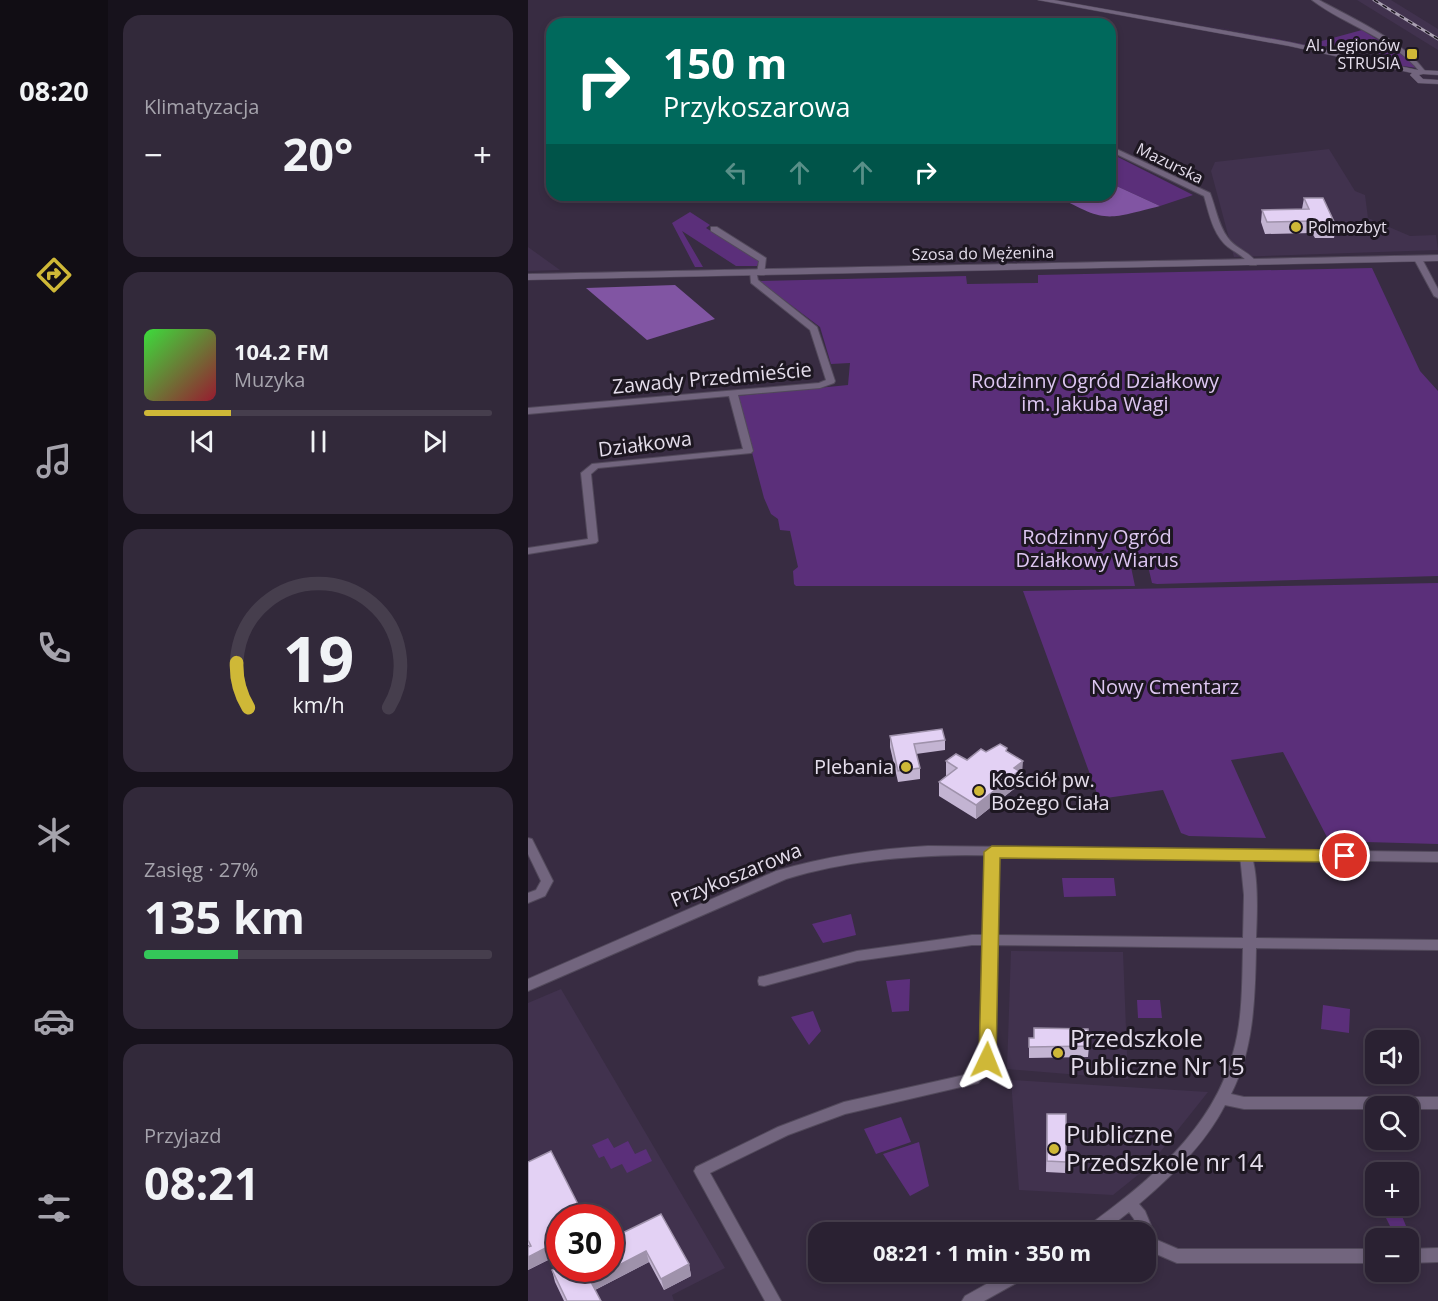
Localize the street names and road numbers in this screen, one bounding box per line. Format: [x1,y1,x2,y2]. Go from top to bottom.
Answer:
street label: Mazurska [1133,137,1207,189]
street label: Szosa do Mężenina [912,241,1054,265]
street label: Zawady Przedmieście [611,355,813,400]
street label: Działkowa [597,424,693,463]
street label: Przykoszarowa [666,836,805,913]

